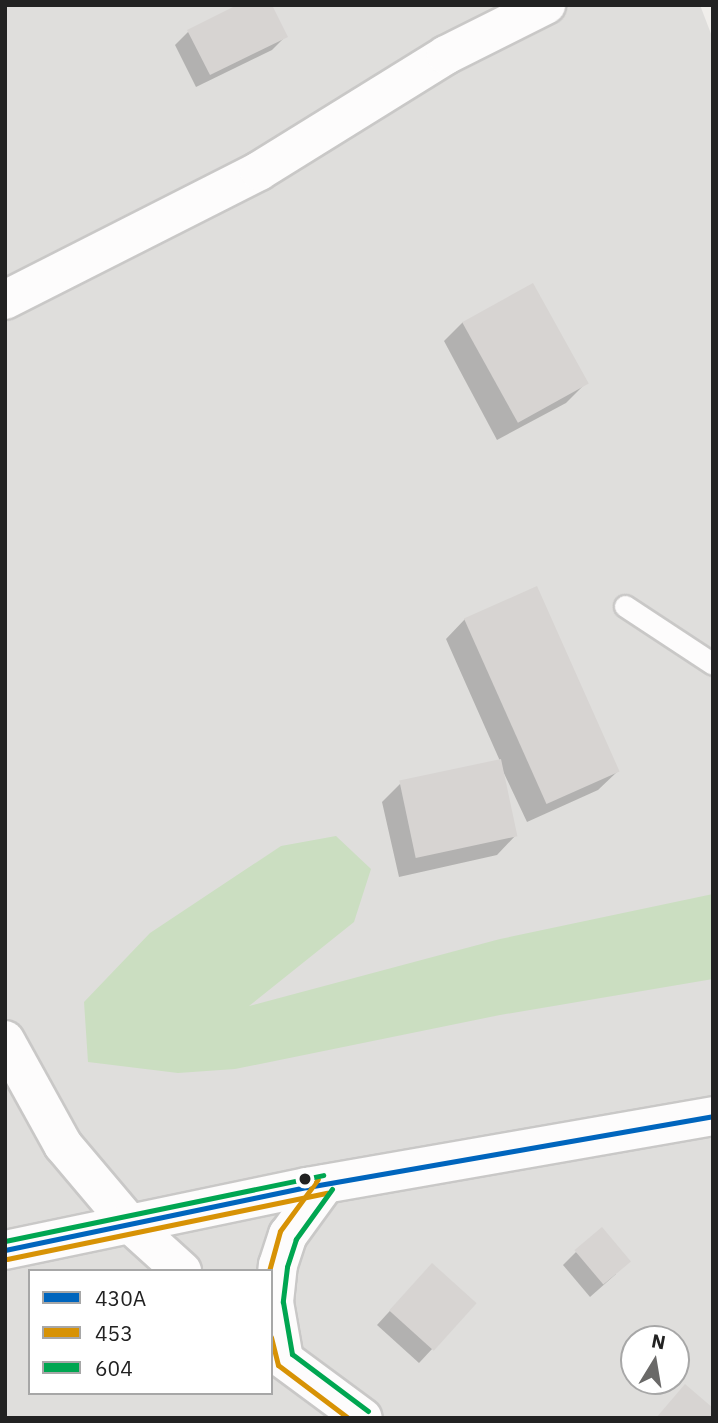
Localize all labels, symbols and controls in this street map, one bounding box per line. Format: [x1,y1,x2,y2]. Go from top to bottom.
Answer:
unlabelled marker [298,1172,312,1186]
legend [28,1269,273,1395]
text: 430А [95,1284,146,1312]
text: 453 [95,1319,133,1347]
north arrow [620,1325,690,1395]
text: N [650,1328,668,1354]
text: 604 [95,1354,133,1382]

